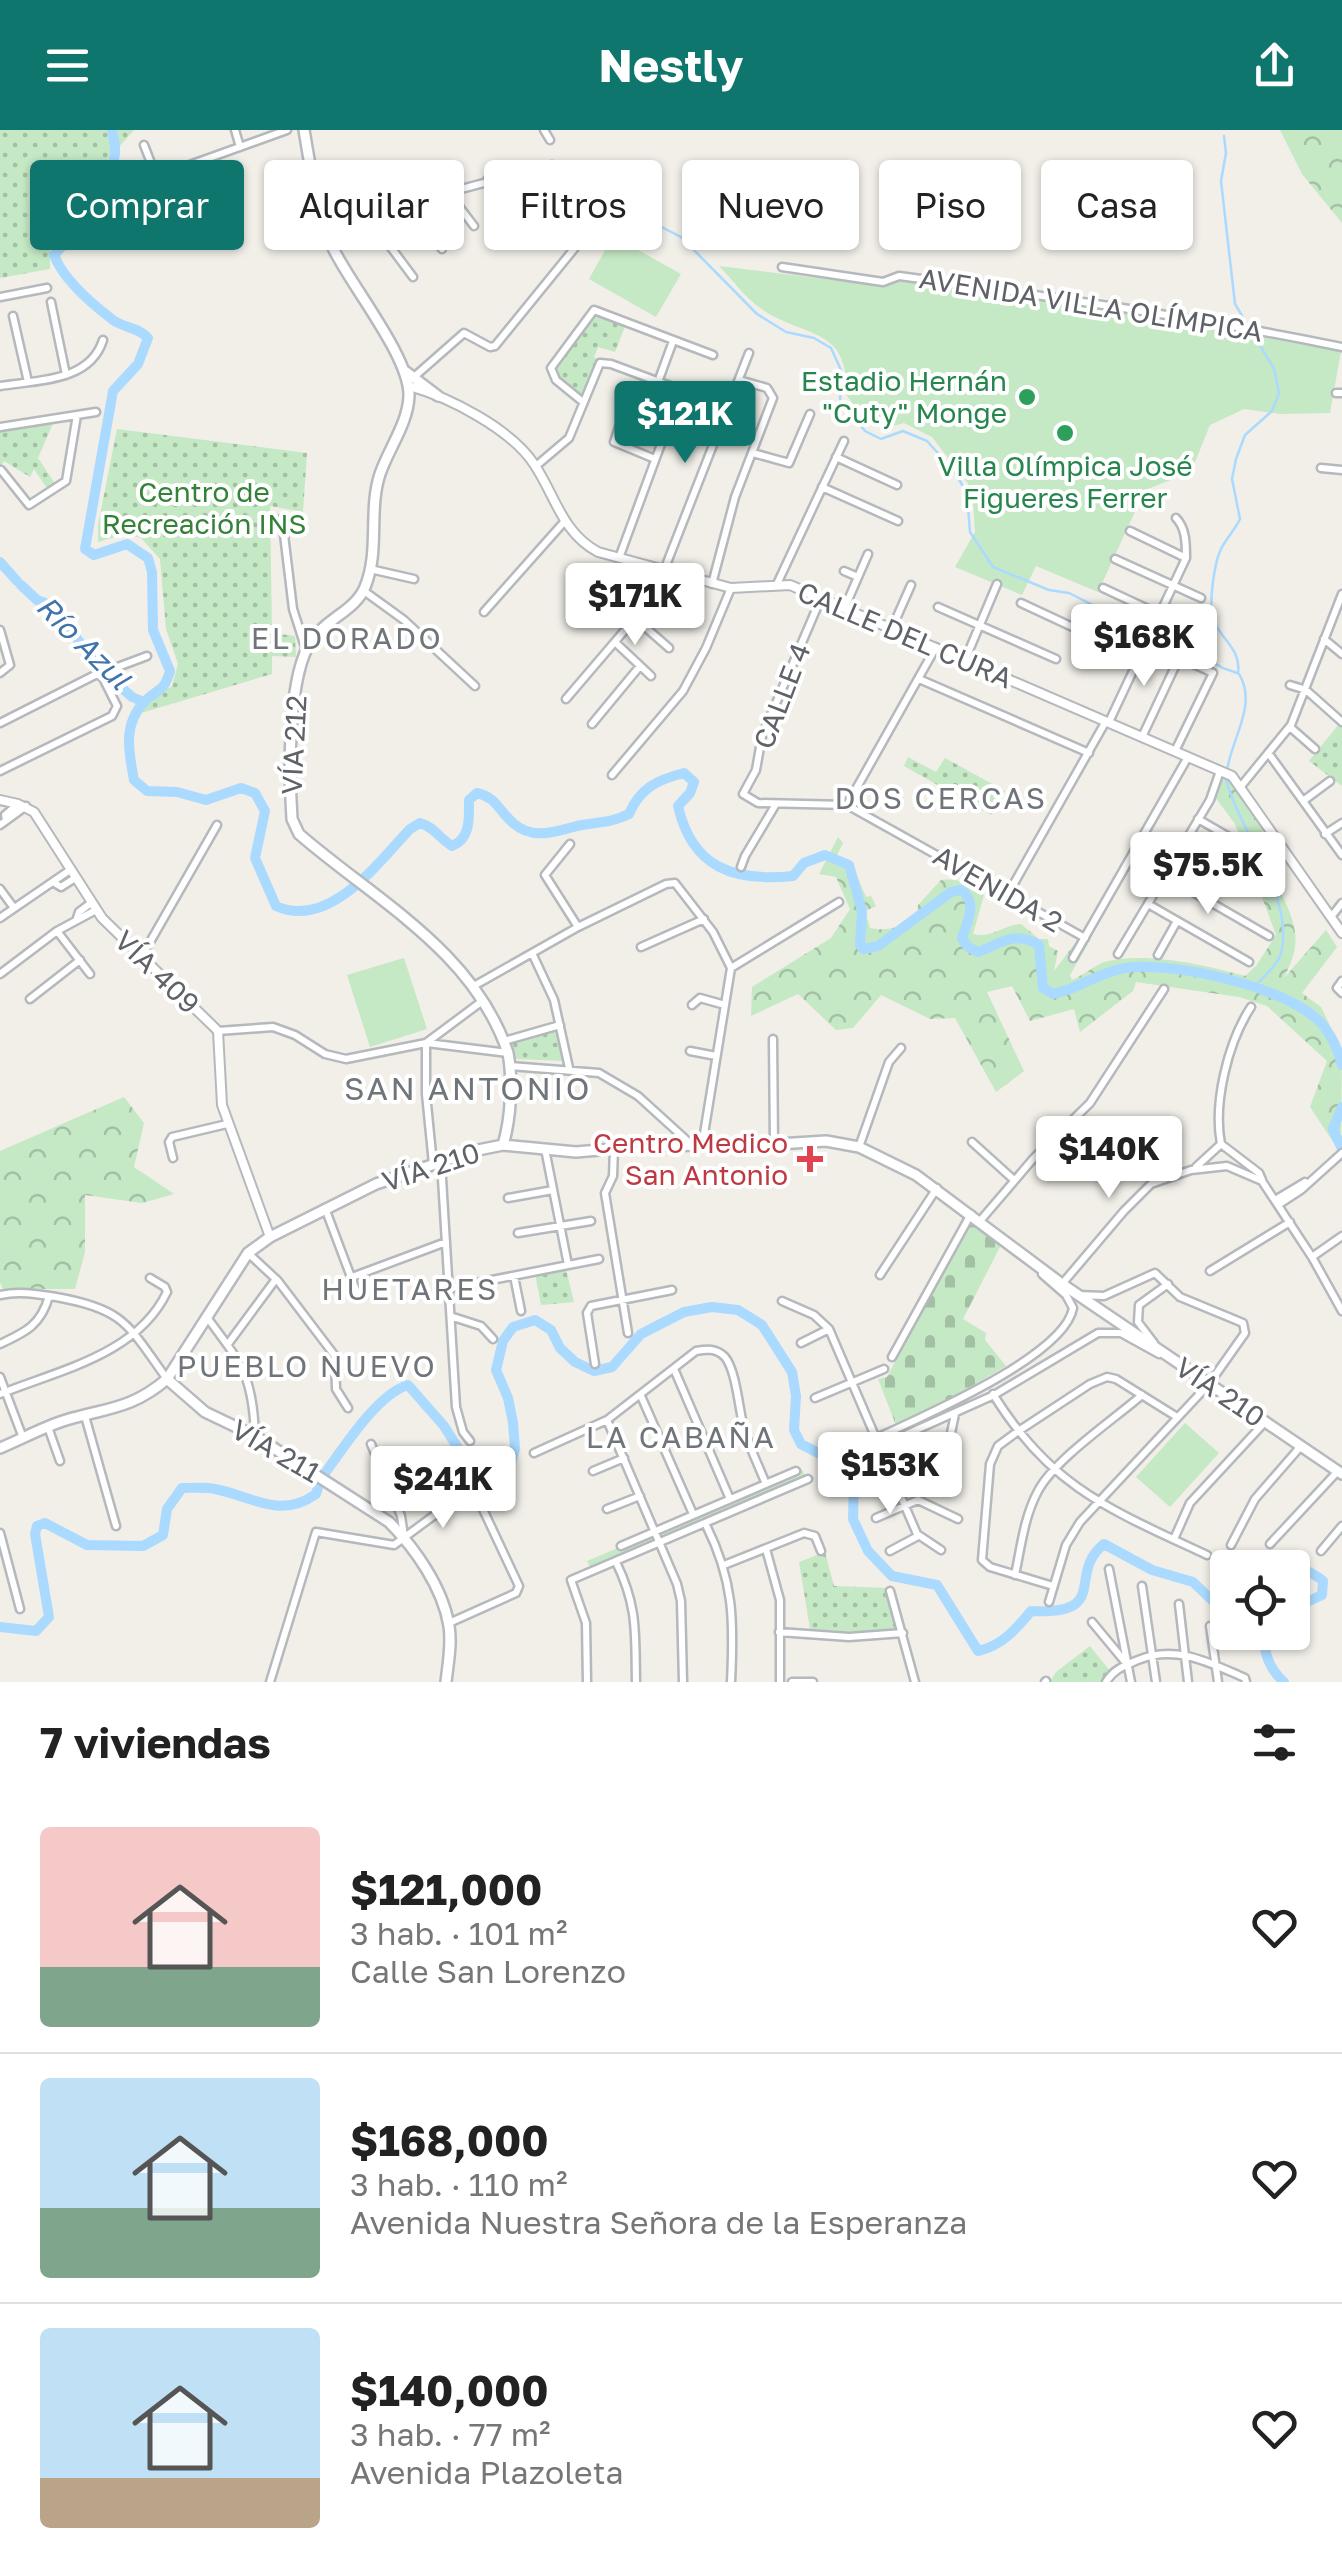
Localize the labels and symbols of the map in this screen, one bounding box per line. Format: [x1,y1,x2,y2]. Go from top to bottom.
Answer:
street label: AVENIDA VILLA OLÍMPICA [917,261,1265,348]
place label: Estadio Hernán "Cuty" Monge [801,364,1007,429]
pin: $121K [615,381,755,466]
marker: Estadio Hernán "Cuty" Monge [1016,386,1038,408]
marker: Villa Olímpica José Figueres Ferrer [1054,422,1076,444]
place label: Villa Olímpica José Figueres Ferrer [937,449,1193,514]
park label: Centro de Recreación INS [102,475,306,540]
pin: $171K [565,563,705,648]
street label: CALLE DEL CURA [793,574,1018,695]
water label: Río Azul [29,588,139,698]
pin: $168K [1074,604,1214,689]
district label: EL DORADO [251,620,443,656]
street label: CALLE 4 [746,638,817,753]
street label: VÍA 212 [274,694,313,795]
district label: DOS CERCAS [835,780,1047,816]
pin: $75.5K [1127,832,1289,917]
street label: AVENIDA 2 [928,838,1069,939]
street label: VÍA 409 [108,923,206,1020]
district label: SAN ANTONIO [344,1069,592,1107]
pin: $140K [1039,1116,1179,1201]
place label: Centro Medico San Antonio [593,1126,788,1191]
street label: VÍA 210 [378,1135,484,1198]
marker: Centro Medico San Antonio [797,1146,823,1172]
district label: HUETARES [321,1271,499,1307]
district label: PUEBLO NUEVO [177,1348,437,1384]
street label: VÍA 210 [1169,1350,1271,1433]
street label: VÍA 211 [226,1412,326,1489]
district label: LA CABAÑA [586,1419,776,1455]
pin: $153K [820,1432,960,1517]
pin: $241K [373,1446,513,1531]

